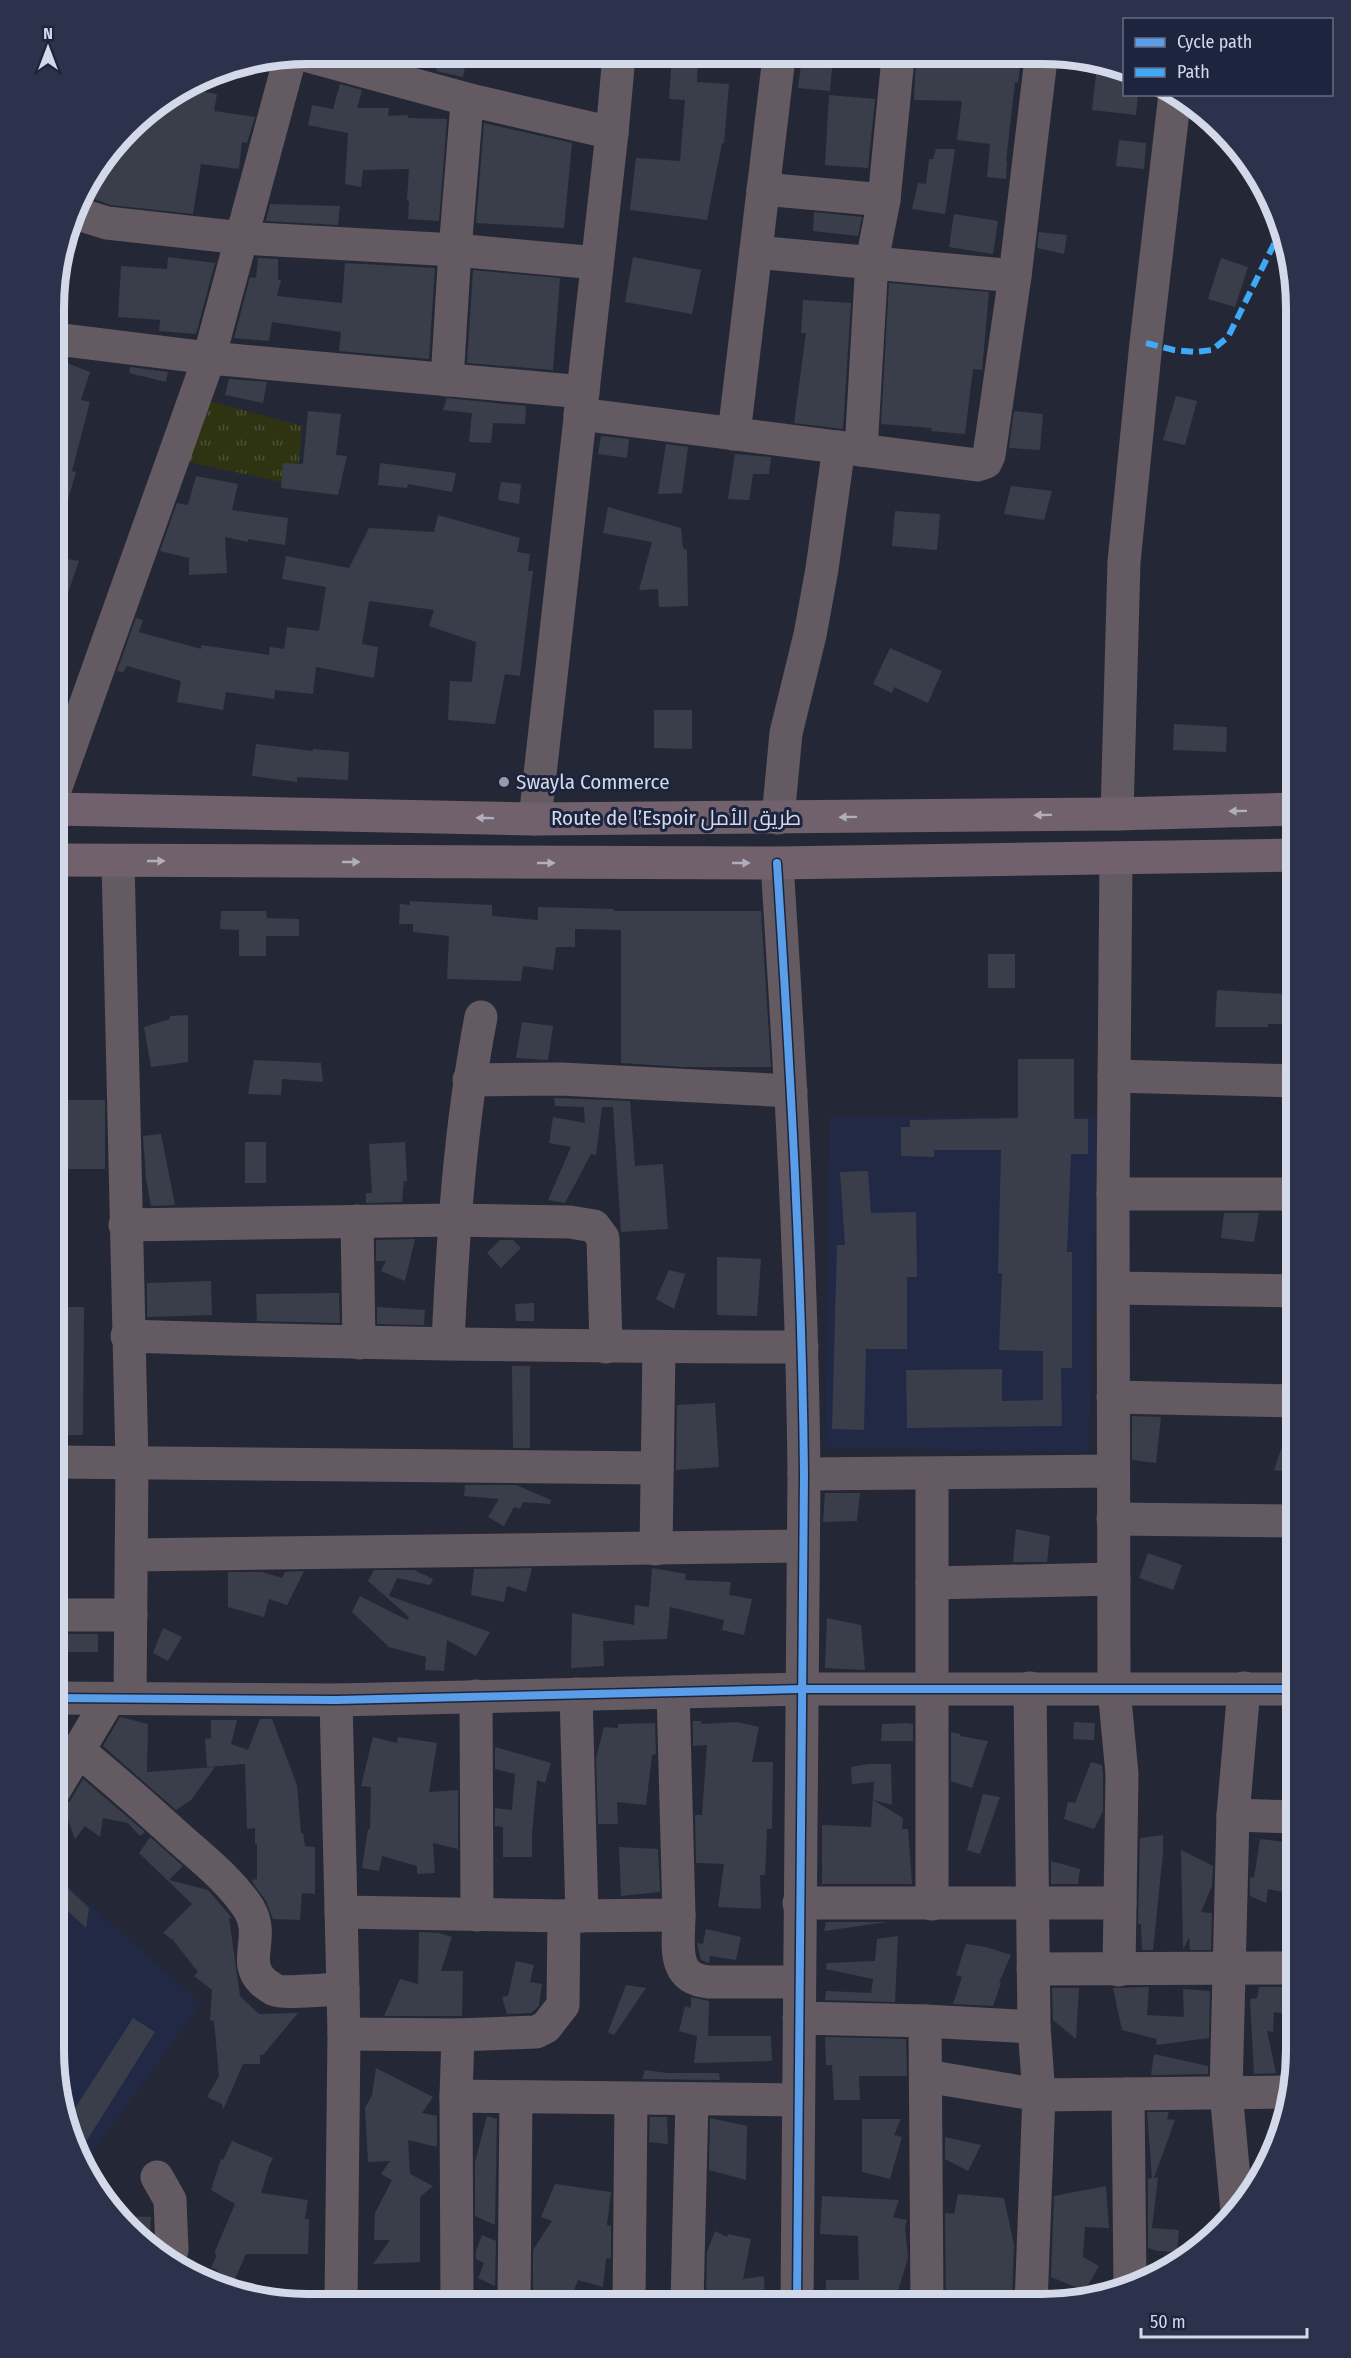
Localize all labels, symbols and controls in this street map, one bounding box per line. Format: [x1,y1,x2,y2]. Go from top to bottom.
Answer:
north arrow [18,18,78,78]
legend [1123,18,1333,96]
text: N [43,24,53,43]
text: Cycle path [1177,31,1252,53]
text: Path [1177,61,1210,83]
place label: Swayla Commerce [516,769,670,795]
marker: Swayla Commerce [497,775,511,789]
street label: Route de l’Espoir طريق الأمل [551,805,801,831]
one-way arrow [1229,806,1248,816]
one-way arrow [1034,810,1053,819]
one-way arrow [839,812,858,822]
one-way arrow [476,813,495,823]
one-way arrow [146,856,165,866]
one-way arrow [341,857,360,867]
one-way arrow [536,858,555,868]
one-way arrow [731,858,750,868]
scale bar [1141,2301,1308,2339]
text: 50 m [1150,2311,1186,2333]

